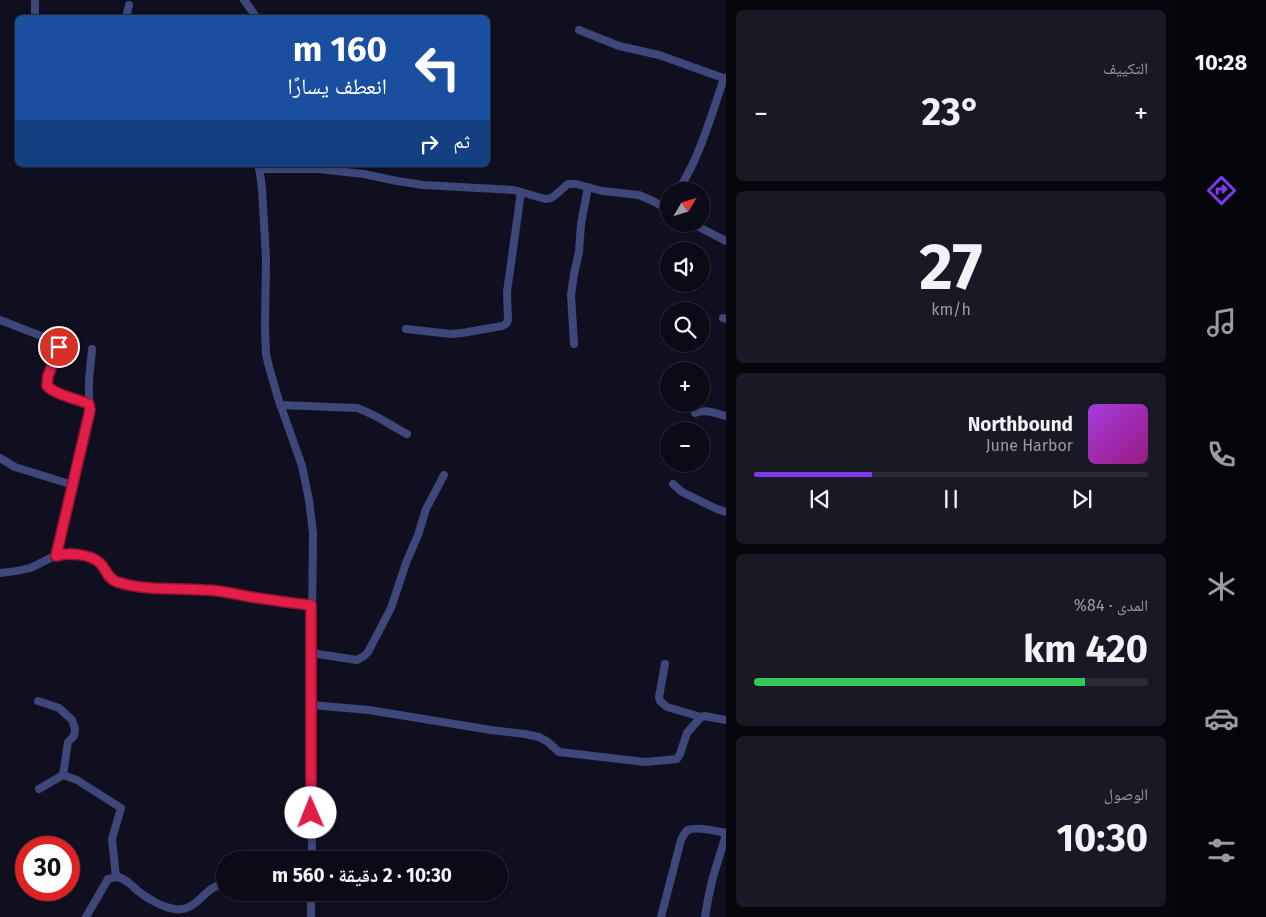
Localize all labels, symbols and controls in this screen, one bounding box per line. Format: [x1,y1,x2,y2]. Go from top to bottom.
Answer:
text: 160 m [293,28,387,70]
icon: left [405,35,470,100]
text: 10:28 [1195,49,1247,76]
text: التكييف [1103,59,1148,78]
text: انعطف يسارًا [288,73,387,100]
text: 23° [922,89,981,135]
text: − [754,97,768,130]
text: + [1134,97,1148,130]
icon: right [415,130,443,158]
text: ثم [453,130,470,153]
icon: directions [1204,173,1239,208]
north arrow [660,182,710,232]
map controls [660,182,710,472]
text: 27 [919,228,983,306]
button: sound [660,242,710,292]
text: km/h [931,300,971,319]
button: search [660,302,710,352]
icon: music [1204,305,1239,340]
pin [38,326,80,368]
icon: arrive [45,333,73,361]
button: + [660,362,710,412]
text: Northbound [968,413,1073,436]
button: − [660,422,710,472]
text: June Harbor [986,436,1073,455]
icon: phone [1204,437,1239,472]
icon: previous [806,485,834,513]
icon: pause [937,485,965,513]
icon: next [1068,485,1096,513]
icon: climate [1204,569,1239,604]
text: المدى · 84% [1074,596,1148,615]
text: 420 km [1023,626,1148,672]
icon: car [1204,701,1239,736]
text: الوصول [1104,785,1148,804]
position arrow [284,786,336,838]
text: 10:30 [1056,815,1148,861]
icon: filters [1204,833,1239,868]
speed limit sign: 30 [15,836,80,901]
text: 10:30 · 2 دقيقة · 560 m [272,864,452,887]

